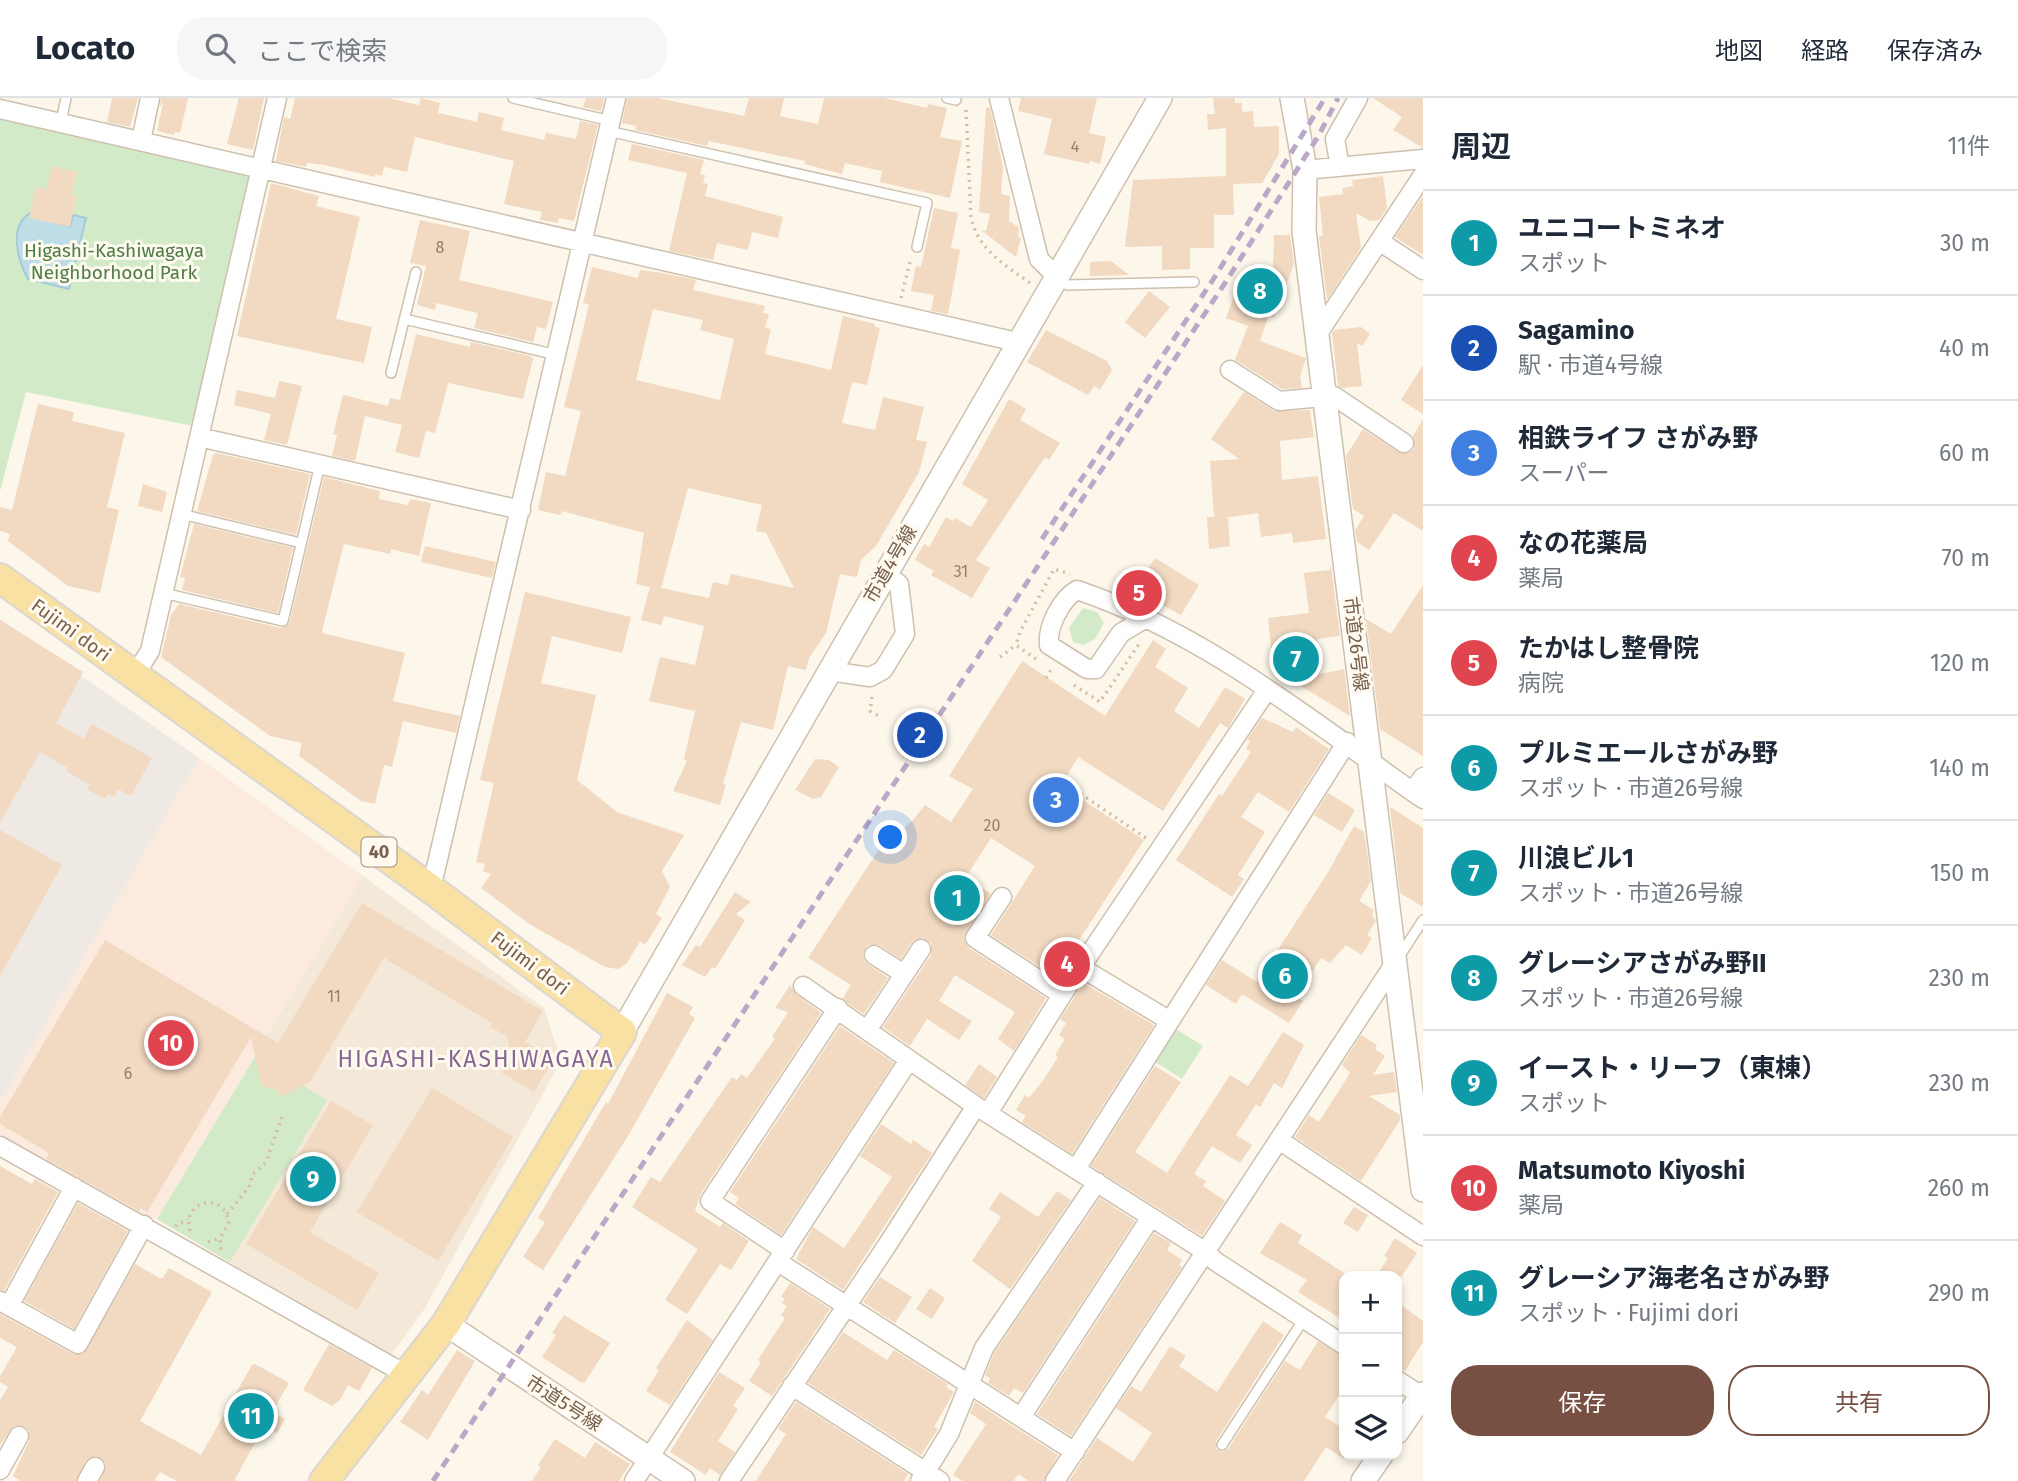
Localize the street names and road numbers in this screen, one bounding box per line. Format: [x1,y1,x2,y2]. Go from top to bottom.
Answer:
street label: 市道4号線 [859,521,921,607]
street label: Fujimi dori [27,594,115,666]
street label: 市道26号線 [1339,595,1373,693]
road number: 40 [362,838,396,866]
street label: Fujimi dori [486,926,574,1000]
street label: 市道5号線 [522,1370,606,1436]

